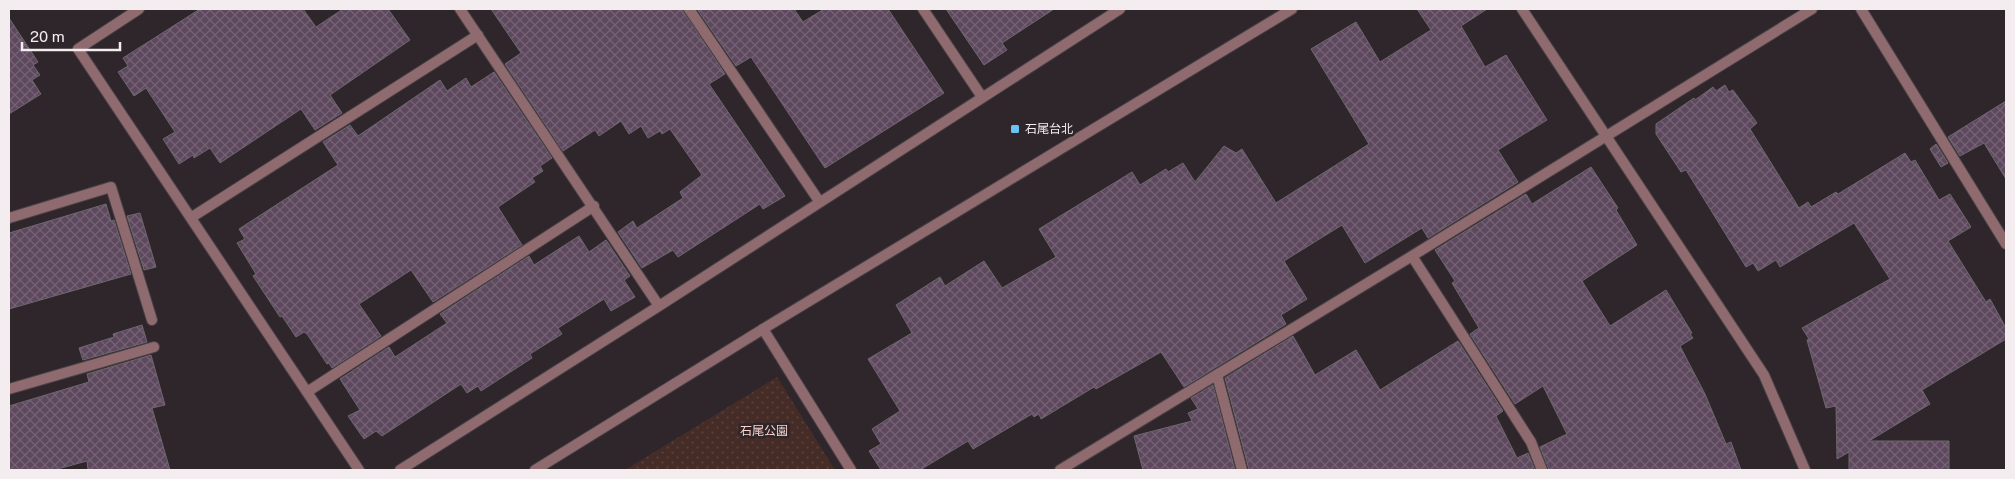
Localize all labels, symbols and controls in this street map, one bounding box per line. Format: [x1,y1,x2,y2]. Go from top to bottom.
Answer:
scale bar [22,20,120,52]
text: 20 m [30,28,65,45]
place label: 石尾台北 [1025,122,1073,136]
marker: 石尾台北 [1009,123,1021,135]
park label: 石尾公園 [740,424,788,438]

